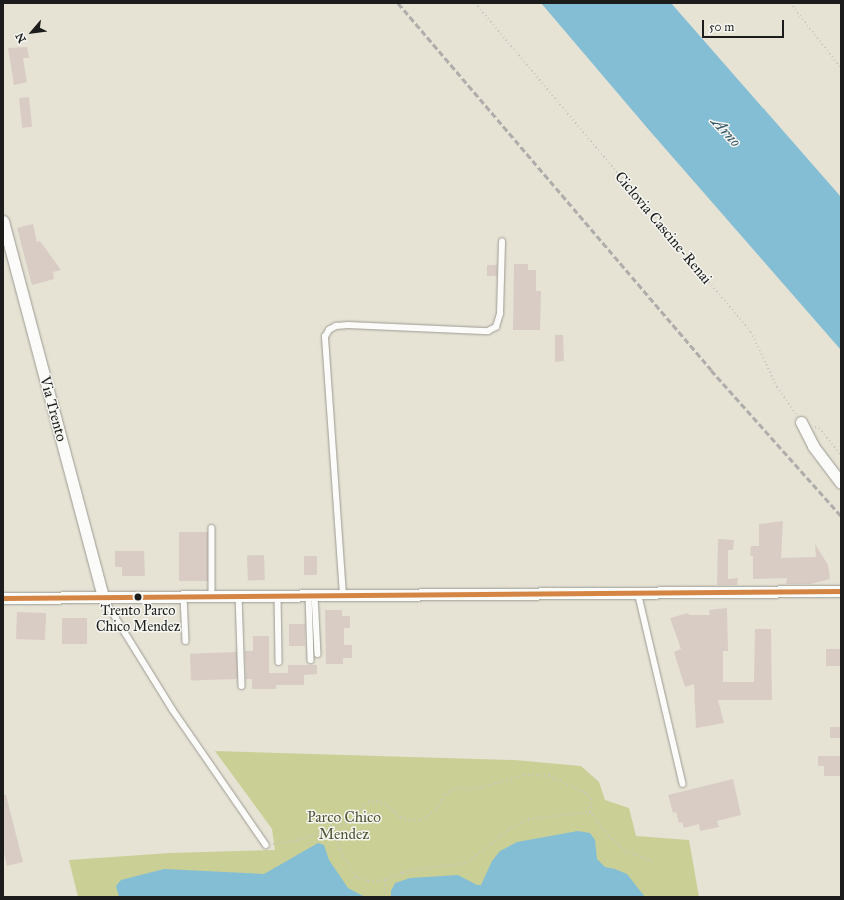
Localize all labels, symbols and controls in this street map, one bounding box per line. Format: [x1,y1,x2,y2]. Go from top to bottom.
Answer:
north arrow [12,12,52,52]
scale bar [704,12,786,38]
text: 50 m [709,20,734,34]
text: N [13,31,29,45]
water label: Arno [707,113,745,151]
street label: Ciclovia Cascine-Renai [611,168,715,288]
street label: Via Trento [36,374,70,444]
marker: Trento Parco Chico Mendez [133,592,143,602]
place label: Trento Parco Chico Mendez [96,603,180,636]
park label: Parco Chico Mendez [307,808,381,843]

